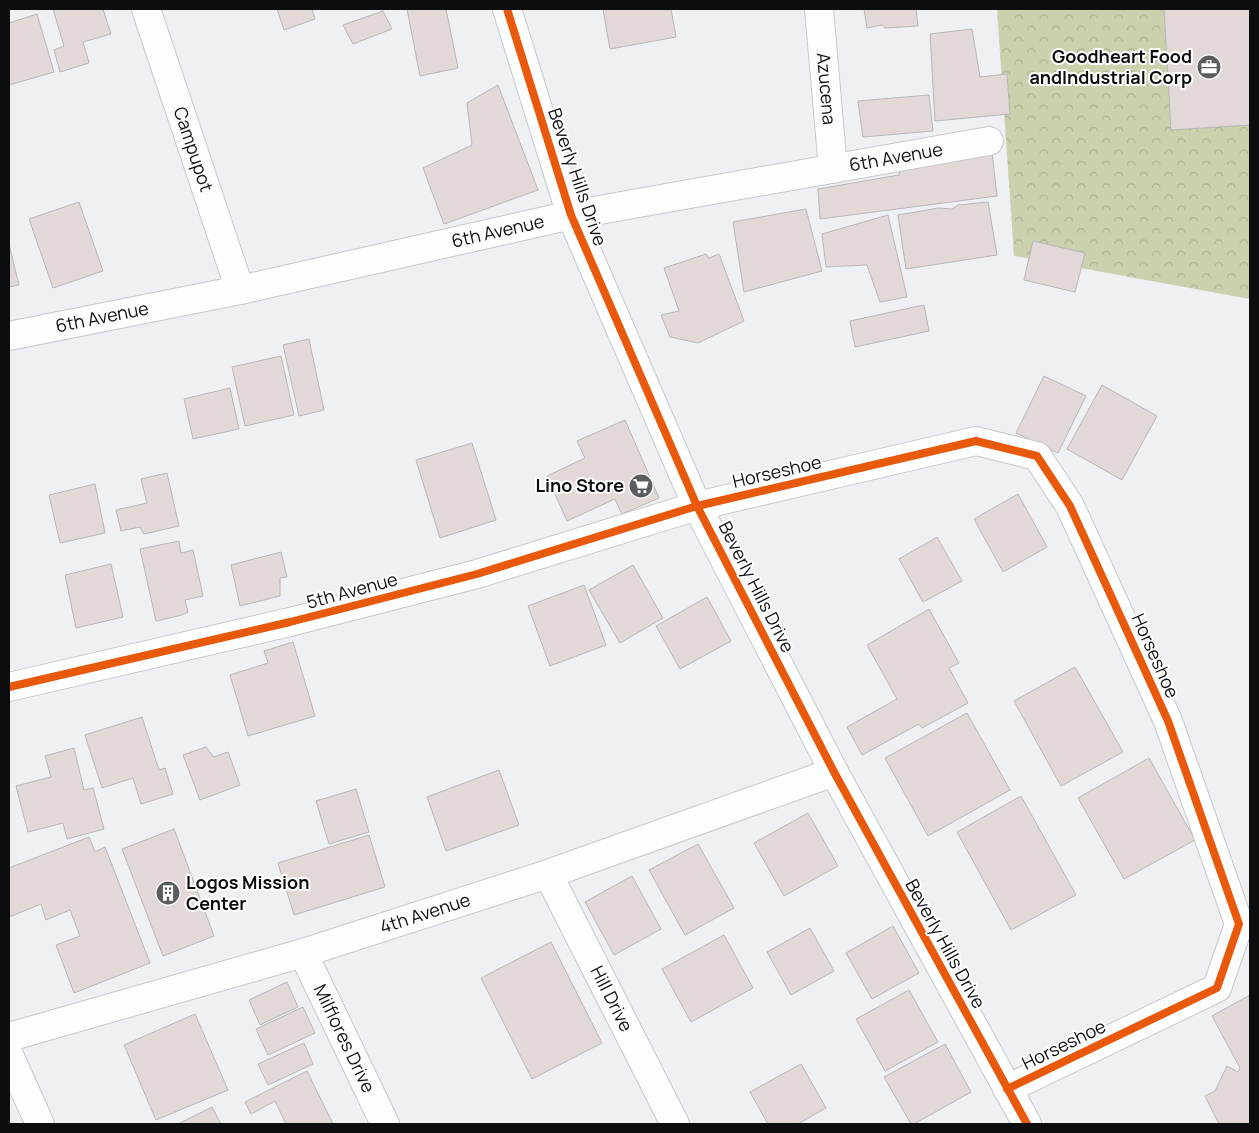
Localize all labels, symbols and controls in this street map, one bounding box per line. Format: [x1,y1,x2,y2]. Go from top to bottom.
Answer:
place label: Goodheart Food andIndustrial Corp [1029,44,1192,89]
street label: Azucena [812,52,842,126]
office icon: Goodheart Food andIndustrial Corp [1196,54,1222,80]
street label: Campupot [169,103,219,195]
street label: Beverly Hills Drive [543,105,613,249]
street label: 6th Avenue [847,136,944,177]
street label: 6th Avenue [449,208,546,253]
street label: 6th Avenue [53,295,151,337]
street label: Horseshoe [730,449,824,493]
place label: Lino Store [535,473,624,497]
supermarket icon: Lino Store [628,473,654,499]
street label: Beverly Hills Drive [713,517,800,656]
street label: 5th Avenue [303,566,400,614]
street label: Horseshoe [1127,609,1185,702]
place label: Logos Mission Center [186,870,309,915]
street label: Beverly Hills Drive [900,875,991,1012]
building icon: Logos Mission Center [155,880,181,906]
street label: 4th Avenue [376,887,473,939]
street label: Hill Drive [586,961,639,1035]
street label: Milflores Drive [309,980,381,1096]
street label: Horseshoe [1018,1014,1109,1075]

